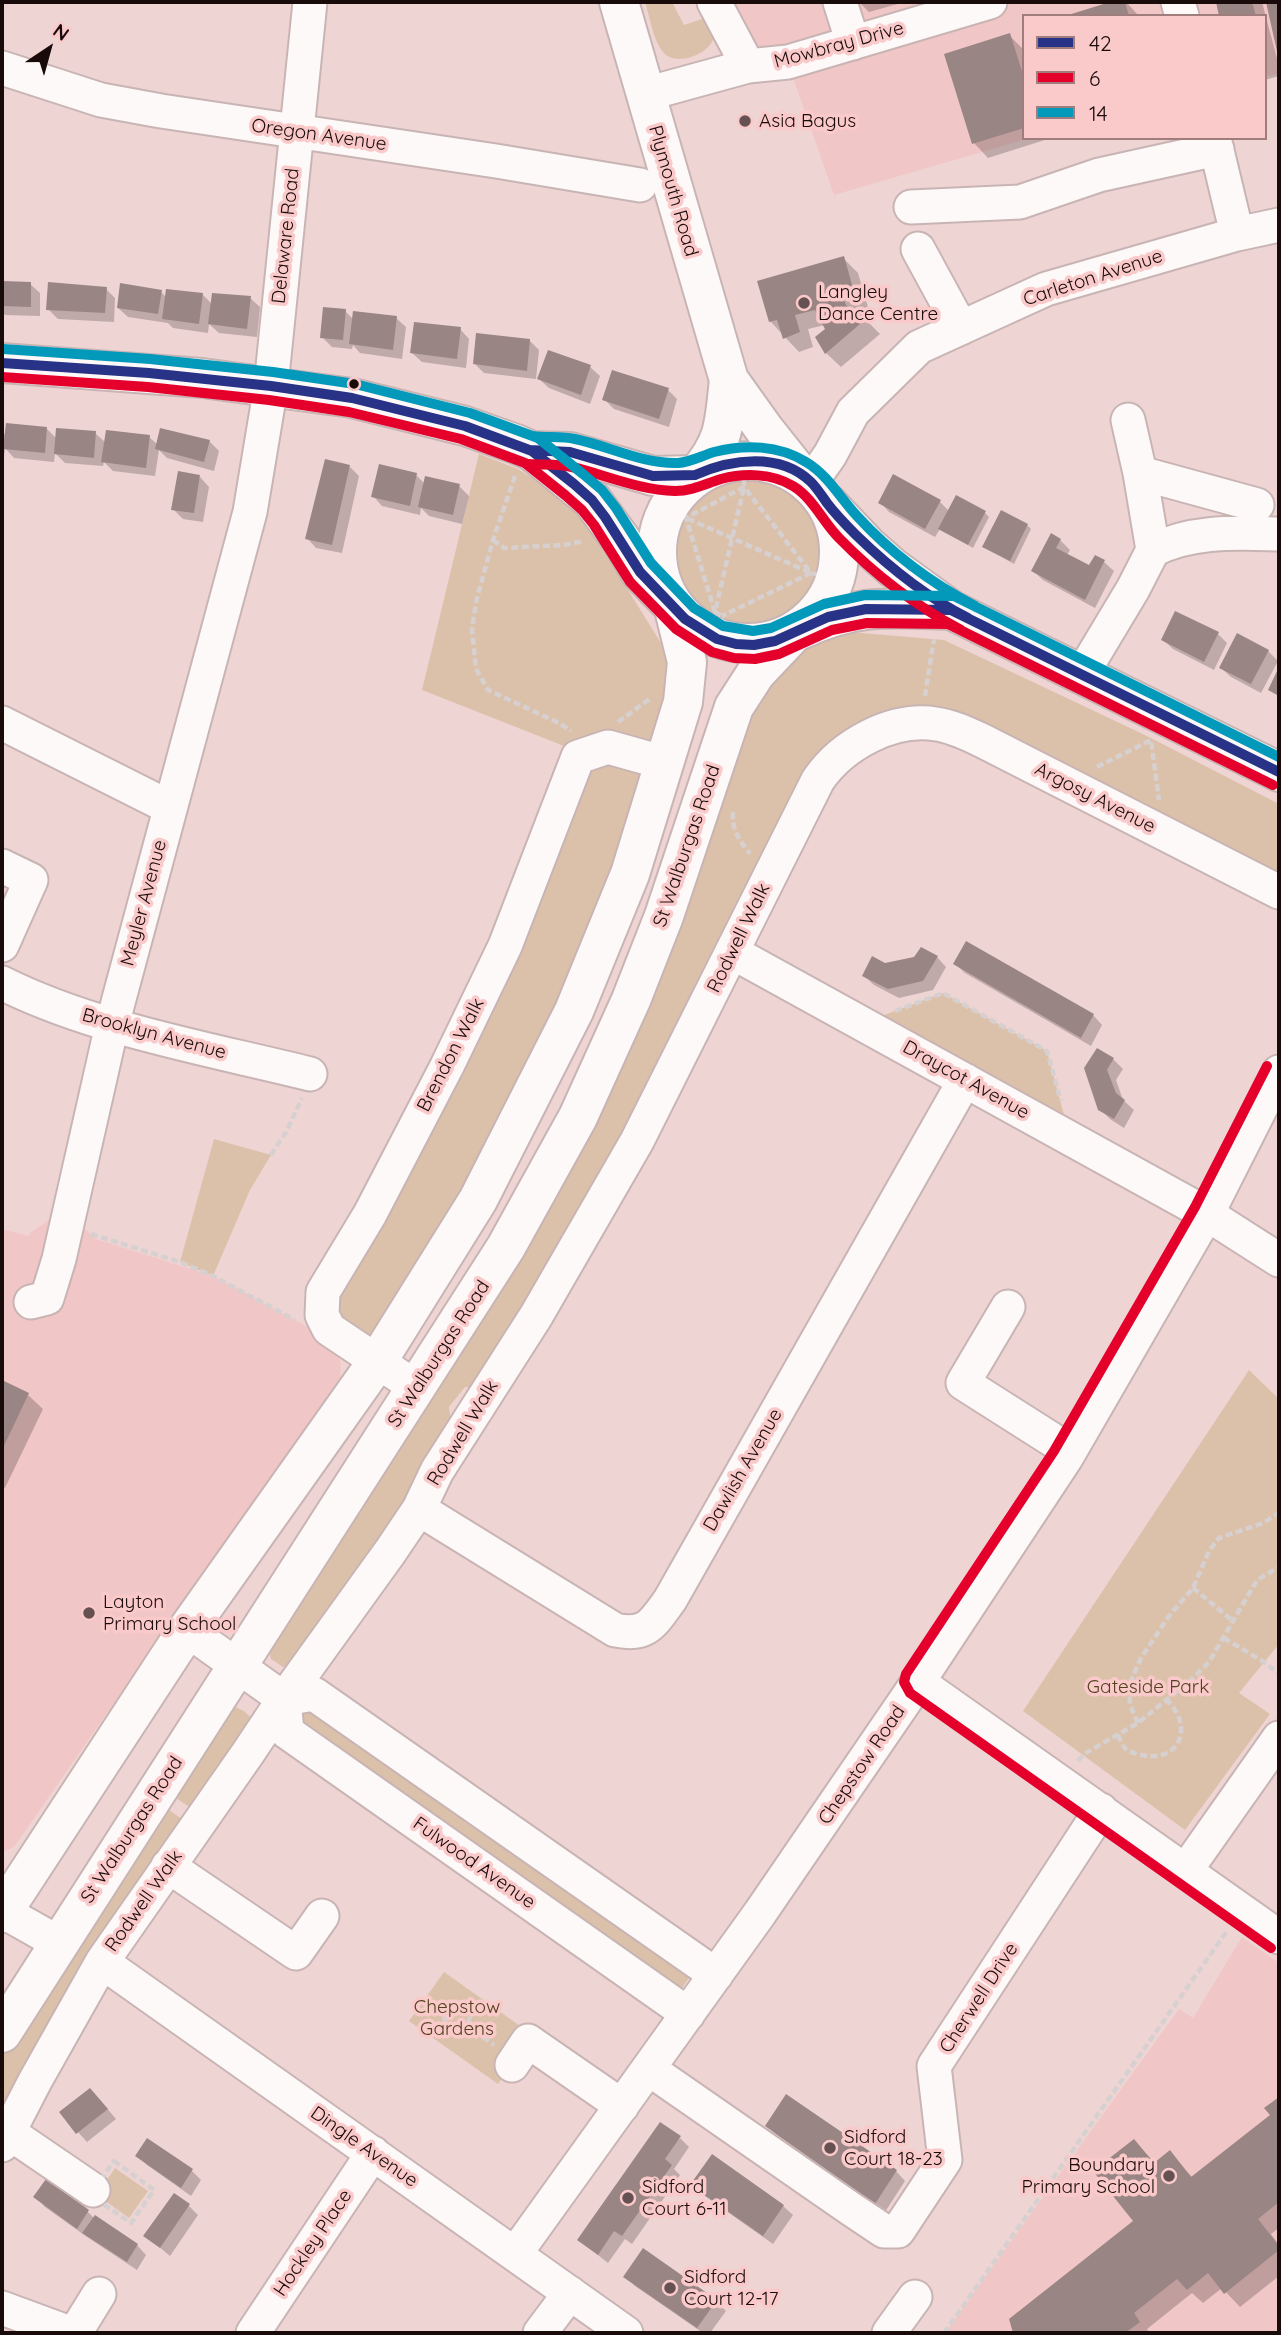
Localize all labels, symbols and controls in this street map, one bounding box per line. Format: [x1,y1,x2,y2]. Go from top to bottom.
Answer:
north arrow [14,14,84,84]
legend [1022,14,1267,140]
street label: Mowbray Drive [772,17,906,73]
text: N [49,18,74,46]
text: 42 [1089,30,1112,56]
text: 6 [1089,65,1100,91]
text: 14 [1089,100,1108,126]
place label: Asia Bagus [759,110,856,132]
marker: Asia Bagus [737,113,753,129]
street label: Oregon Avenue [250,114,388,156]
street label: Plymouth Road [643,123,703,259]
street label: Delaware Road [268,167,304,305]
street label: Carleton Avenue [1020,245,1166,311]
place label: Langley Dance Centre [818,281,938,325]
marker: Langley Dance Centre [796,295,812,311]
unlabelled marker [347,377,361,391]
street label: Argosy Avenue [1031,758,1159,838]
street label: St Walburgas Road [649,762,725,930]
street label: Meyler Avenue [116,837,172,969]
street label: Rodwell Walk [703,880,775,996]
street label: Brendon Walk [413,994,489,1116]
street label: Brooklyn Avenue [79,1004,229,1064]
street label: Draycot Avenue [899,1036,1033,1124]
street label: St Walburgas Road [383,1276,495,1432]
street label: Rodwell Walk [423,1376,503,1490]
street label: Dawlish Avenue [699,1405,787,1535]
place label: Layton Primary School [103,1591,236,1635]
marker: Layton Primary School [81,1605,97,1621]
park label: Gateside Park [1087,1676,1209,1698]
street label: Chepstow Road [814,1701,910,1829]
street label: St Walburgas Road [76,1752,188,1908]
street label: Fulwood Avenue [408,1812,540,1914]
street label: Rodwell Walk [101,1846,187,1956]
street label: Cherwell Drive [935,1939,1023,2057]
park label: Chepstow Gardens [414,1996,500,2040]
street label: Dingle Avenue [306,2102,422,2192]
place label: Sidford Court 18-23 [844,2126,943,2170]
marker: Sidford Court 18-23 [822,2140,838,2156]
place label: Boundary Primary School [1022,2154,1155,2198]
marker: Boundary Primary School [1161,2168,1177,2184]
place label: Sidford Court 6-11 [642,2176,726,2220]
street label: Hockley Place [269,2185,357,2301]
marker: Sidford Court 6-11 [620,2190,636,2206]
place label: Sidford Court 12-17 [684,2266,778,2310]
marker: Sidford Court 12-17 [662,2280,678,2296]

